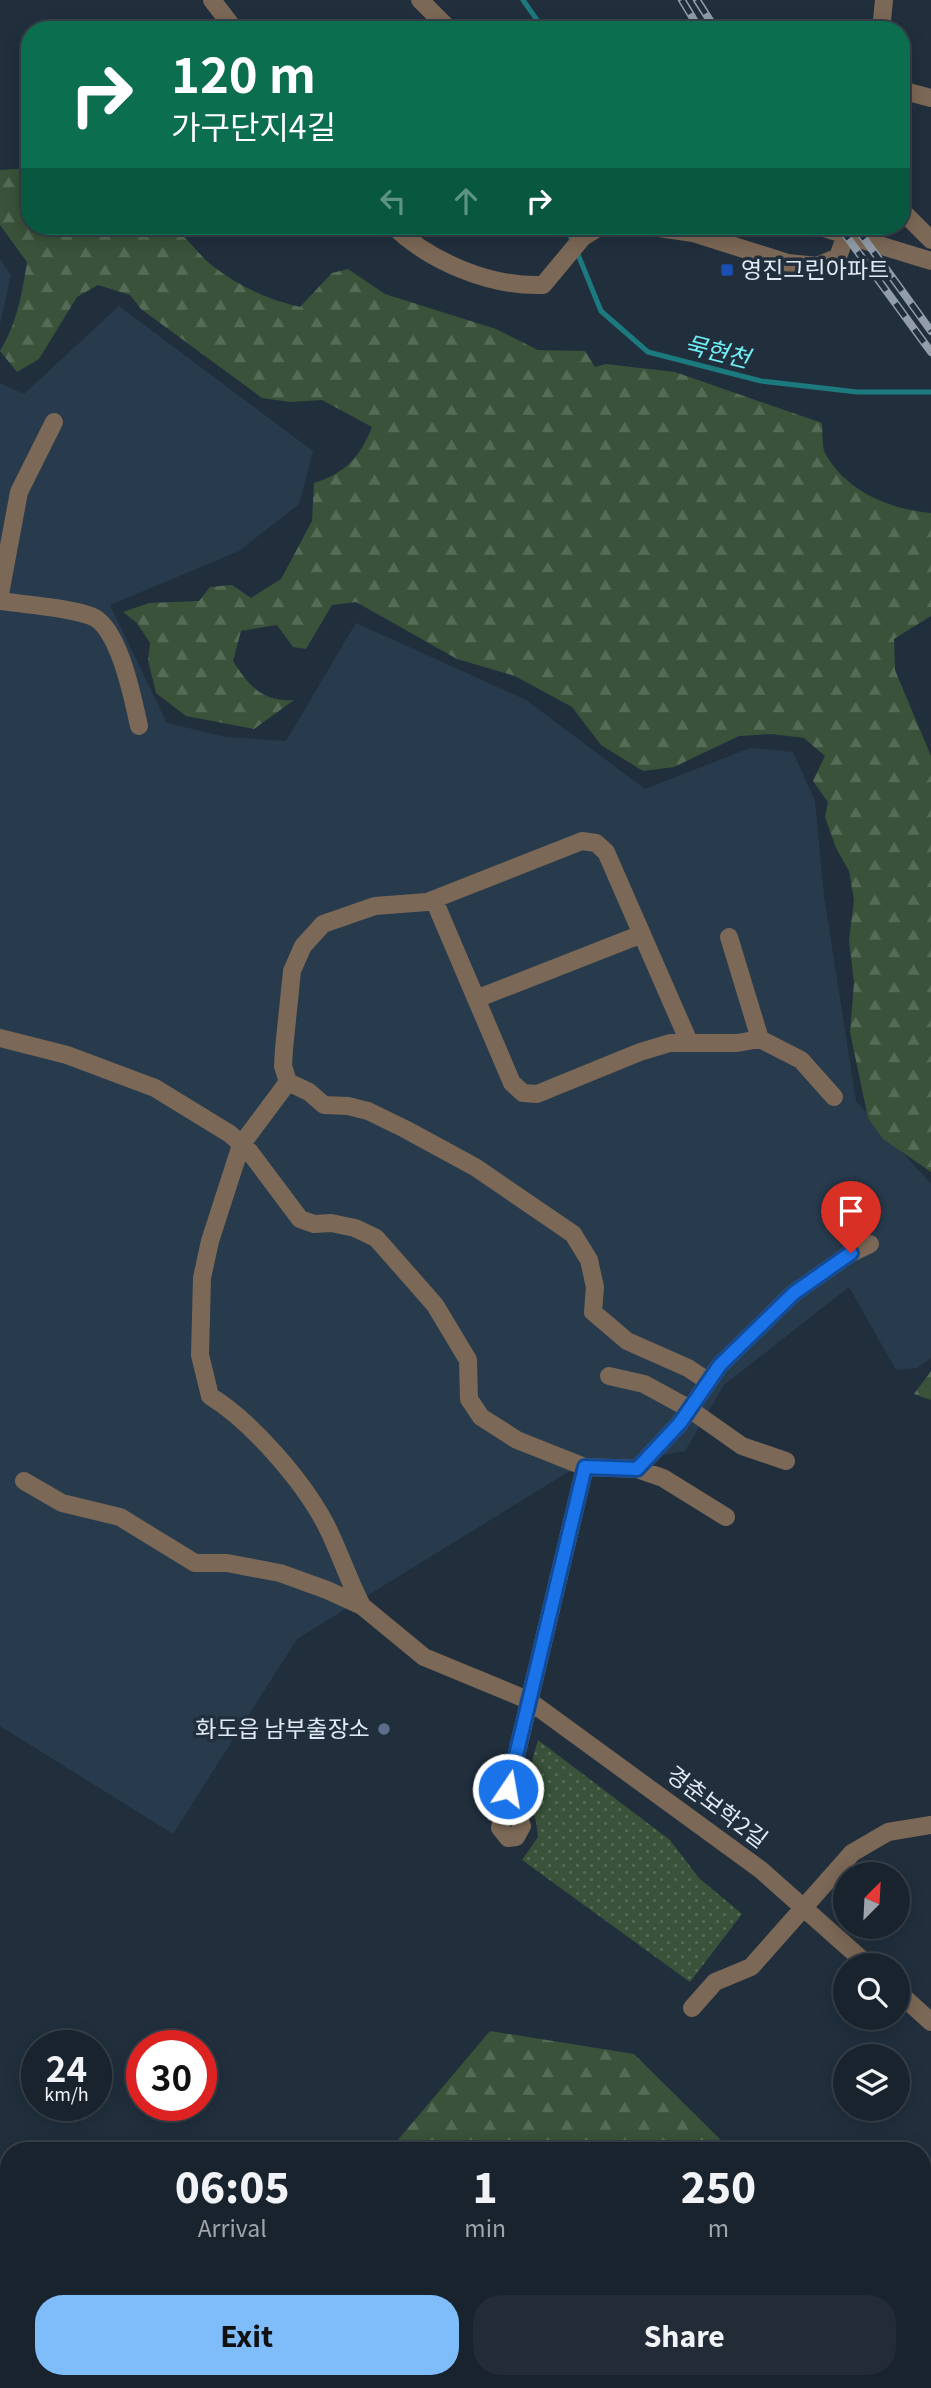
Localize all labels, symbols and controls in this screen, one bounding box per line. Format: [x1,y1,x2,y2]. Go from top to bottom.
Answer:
text: 120 m [171,36,316,107]
icon: right [56,49,147,140]
text: 가구단지4길 [171,102,336,148]
icon: left [374,182,412,220]
icon: ahead [447,182,485,220]
icon: right [520,182,558,220]
place label: 영진그린아파트 [741,251,889,285]
marker: 영진그린아파트 [719,262,735,278]
water label: 묵현천 [681,325,757,375]
pin [821,1181,881,1253]
icon: arrive [832,1192,870,1230]
place label: 화도읍 남부출장소 [196,1710,370,1744]
marker: 화도읍 남부출장소 [376,1721,392,1737]
position arrow [471,1752,545,1826]
street label: 경춘보학2길 [661,1756,776,1855]
north arrow [833,1862,910,1939]
map controls [833,1862,910,2121]
button: search [833,1953,910,2030]
speed limit sign: 30 [126,2030,217,2121]
text: 24 [46,2041,87,2092]
button: layers [833,2044,910,2121]
text: km/h [44,2080,89,2106]
text: 06:05 [175,2154,290,2215]
text: 1 [473,2154,498,2215]
text: 250 [681,2154,756,2215]
text: Arrival [198,2210,267,2244]
text: min [464,2210,506,2244]
text: m [708,2210,729,2244]
button: Exit [35,2295,459,2375]
button: Share [473,2295,896,2375]

